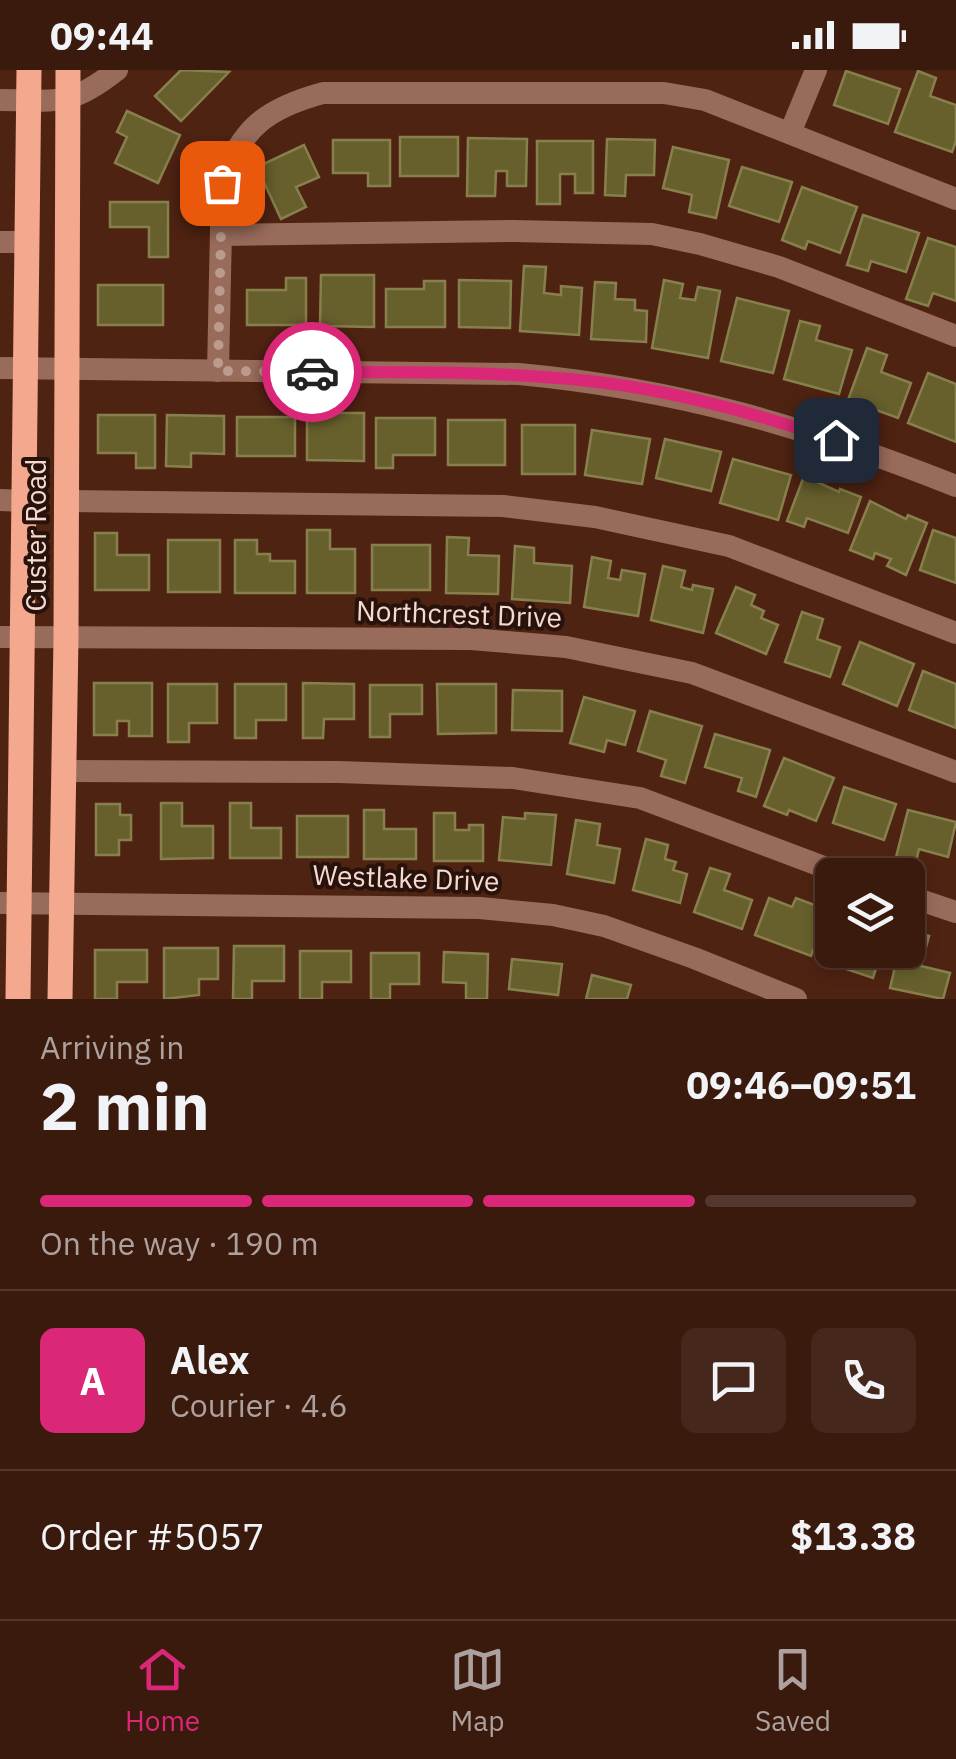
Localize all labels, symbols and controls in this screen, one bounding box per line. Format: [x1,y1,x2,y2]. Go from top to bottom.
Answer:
text: 09:44 [50,11,154,60]
pin [180,141,265,226]
icon: bag [195,156,250,211]
courier [262,322,362,422]
icon: car [285,345,340,400]
pin [794,398,879,483]
icon: home [809,413,864,468]
street label: Custer Road [17,458,54,612]
street label: Northcrest Drive [355,591,563,636]
street label: Westlake Drive [312,856,500,899]
map controls [815,858,925,968]
button: layers [815,858,925,968]
text: Arriving in [40,1026,185,1068]
text: 09:46–09:51 [686,1060,916,1109]
text: 2 min [40,1063,210,1148]
text: On the way · 190 m [40,1222,319,1264]
button: chat [681,1328,786,1433]
button: phone [811,1328,916,1433]
text: Alex [170,1335,250,1384]
text: A [79,1356,106,1405]
text: Courier · 4.6 [170,1384,348,1426]
text: Order #5057 [40,1511,265,1560]
text: $13.38 [790,1511,916,1560]
tab: Home [125,1642,200,1739]
tab: Map [450,1642,505,1739]
tab: Saved [755,1642,831,1739]

